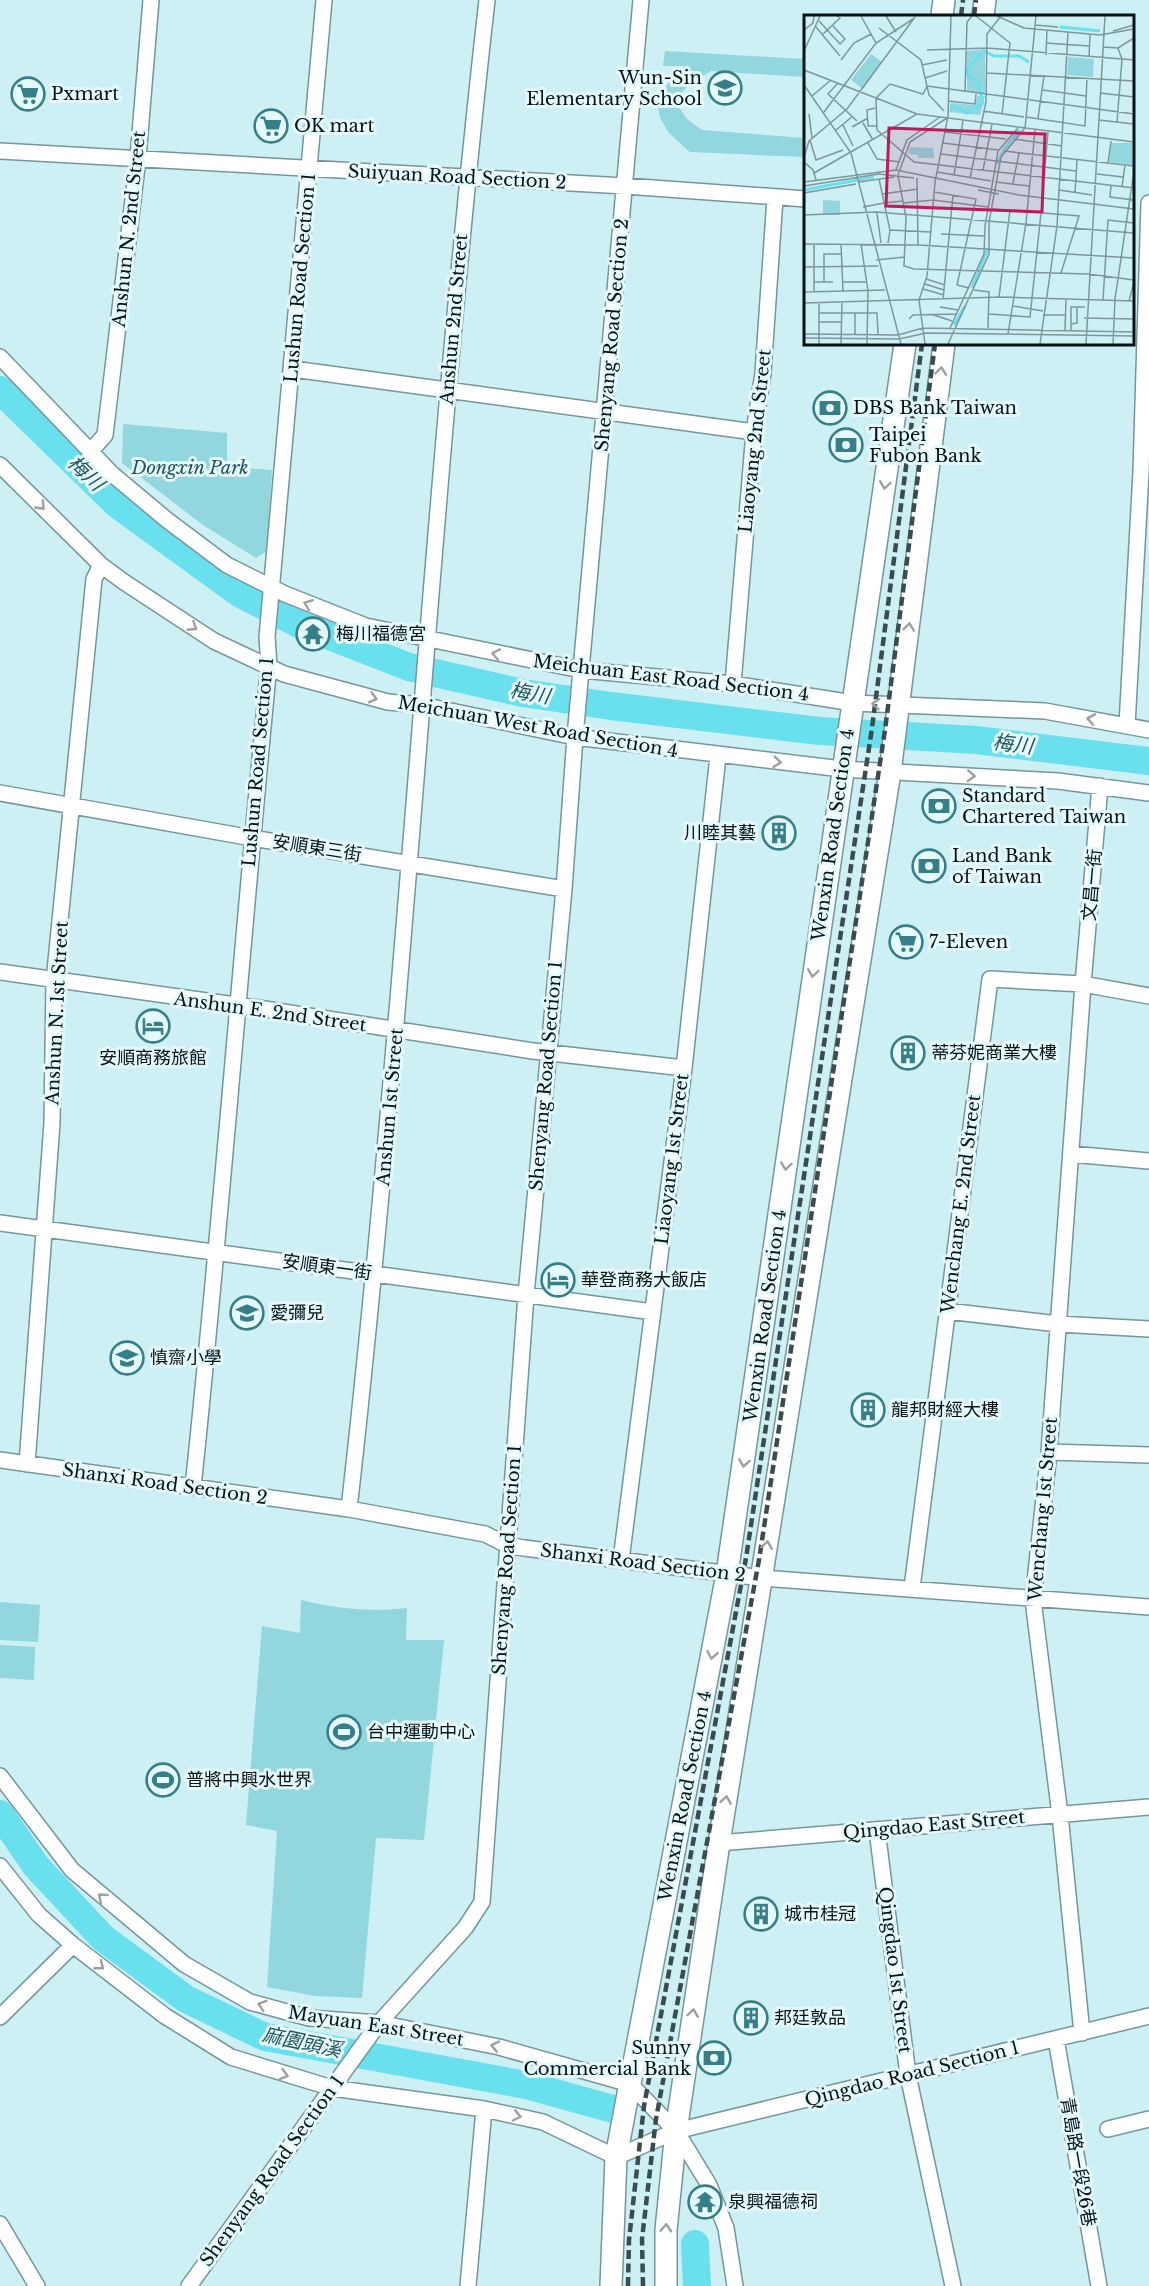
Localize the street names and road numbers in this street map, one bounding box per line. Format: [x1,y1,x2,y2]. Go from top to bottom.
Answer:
street label: Anshun N. 2nd Street [108,130,150,329]
street label: Suiyuan Road Section 2 [347,160,567,194]
street label: Lushun Road Section 1 [280,172,320,384]
street label: Shenyang Road Section 2 [591,218,633,452]
street label: Anshun 2nd Street [435,232,472,406]
street label: Liaoyang 2nd Street [734,348,776,534]
street label: Meichuan East Road Section 4 [532,650,810,706]
street label: Lushun Road Section 1 [238,656,278,868]
street label: Meichuan West Road Section 4 [396,691,680,763]
street label: Wenxin Road Section 4 [807,727,859,944]
street label: 安順東三街 [271,830,363,866]
street label: 文昌一街 [1078,848,1106,922]
street label: Anshun N. 1st Street [41,920,73,1107]
street label: Shenyang Road Section 1 [525,960,567,1192]
street label: Anshun E. 2nd Street [171,987,368,1036]
street label: Anshun 1st Street [372,1027,408,1188]
street label: Liaoyang 1st Street [651,1072,693,1246]
street label: Wenchang E. 2nd Street [937,1093,985,1316]
street label: Wenxin Road Section 4 [739,1208,791,1425]
street label: 安順東一街 [281,1250,373,1284]
street label: Wenchang 1st Street [1024,1416,1062,1603]
street label: Shenyang Road Section 1 [488,1444,526,1676]
street label: Shanxi Road Section 2 [61,1459,269,1509]
street label: Shanxi Road Section 2 [539,1539,747,1587]
street label: Wenxin Road Section 4 [654,1689,716,1904]
street label: Qingdao East Street [842,1806,1026,1844]
street label: Qingdao 1st Street [874,1885,916,2055]
street label: Mayuan East Street [287,2001,466,2051]
street label: Qingdao Road Section 1 [802,2037,1022,2111]
street label: Shenyang Road Section 1 [195,2071,349,2271]
street label: 青島路一段26巷 [1056,2096,1100,2228]

